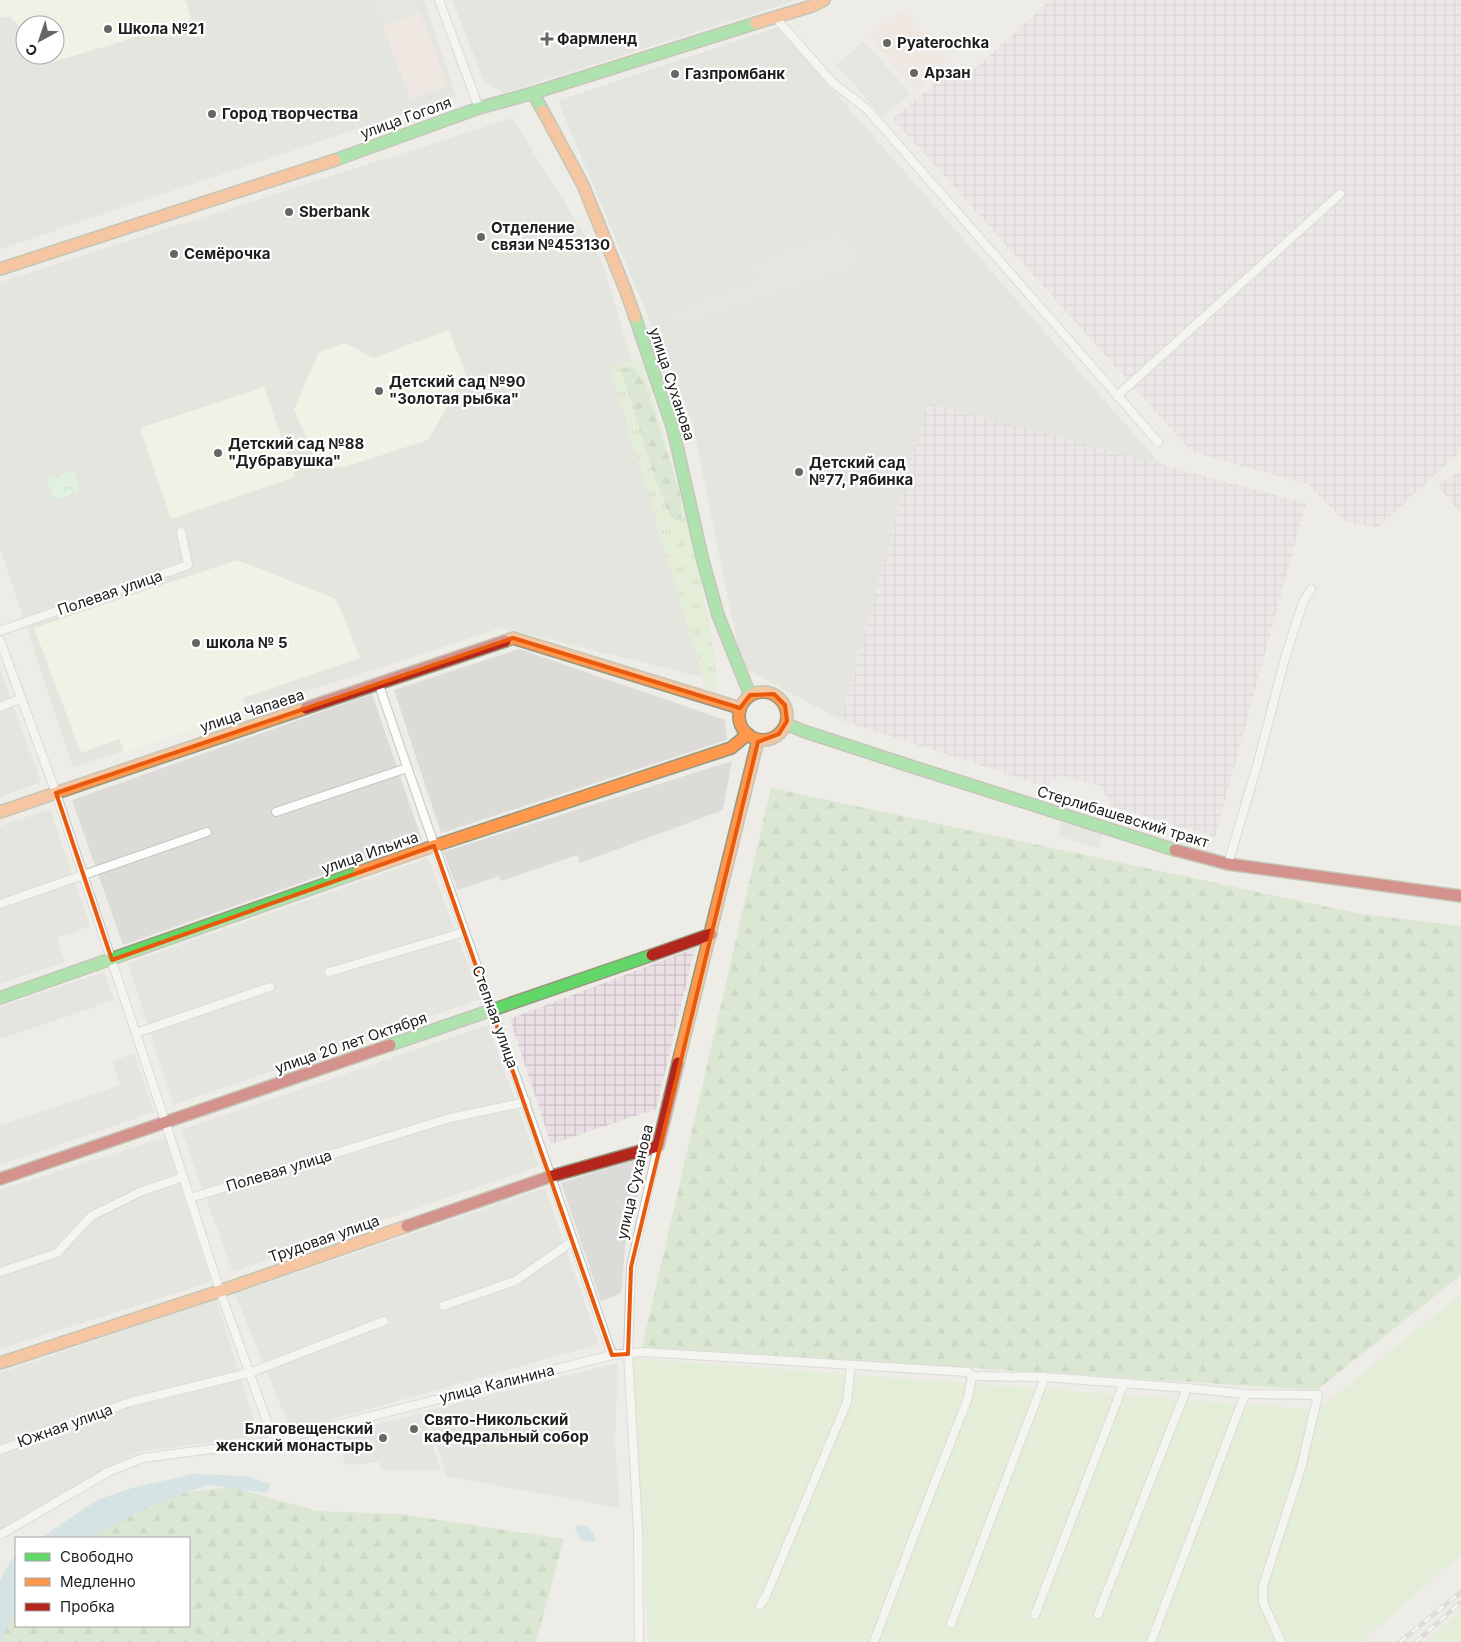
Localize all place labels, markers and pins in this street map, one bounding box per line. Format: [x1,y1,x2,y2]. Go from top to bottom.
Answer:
place label: Школа №21 [118,19,204,38]
marker: Школа №21 [102,23,114,35]
place label: Фармленд [557,29,637,48]
marker: Фармленд [541,33,553,45]
place label: Pyaterochka [897,33,989,52]
marker: Pyaterochka [881,37,893,49]
place label: Арзан [924,63,971,82]
place label: Газпромбанк [685,64,785,83]
marker: Арзан [908,67,920,79]
marker: Газпромбанк [669,68,681,80]
place label: Город творчества [222,104,358,123]
marker: Город творчества [206,108,218,120]
place label: Sberbank [299,202,370,221]
marker: Sberbank [283,206,295,218]
place label: Отделение связи №453130 [491,218,610,254]
marker: Отделение связи №453130 [475,231,487,243]
place label: Семёрочка [184,244,270,263]
marker: Семёрочка [168,248,180,260]
place label: Детский сад №90 "Золотая рыбка" [389,372,526,408]
marker: Детский сад №90 "Золотая рыбка" [373,385,385,397]
place label: Детский сад №88 "Дубравушка" [228,434,365,470]
marker: Детский сад №88 "Дубравушка" [212,447,224,459]
place label: Детский сад №77, Рябинка [809,453,913,489]
marker: Детский сад №77, Рябинка [793,466,805,478]
place label: школа № 5 [206,633,288,652]
marker: школа № 5 [190,637,202,649]
place label: Свято-Никольский кафедральный собор [424,1410,589,1446]
place label: Благовещенский женский монастырь [216,1419,373,1455]
marker: Свято-Никольский кафедральный собор [408,1423,420,1435]
marker: Благовещенский женский монастырь [377,1432,389,1444]

